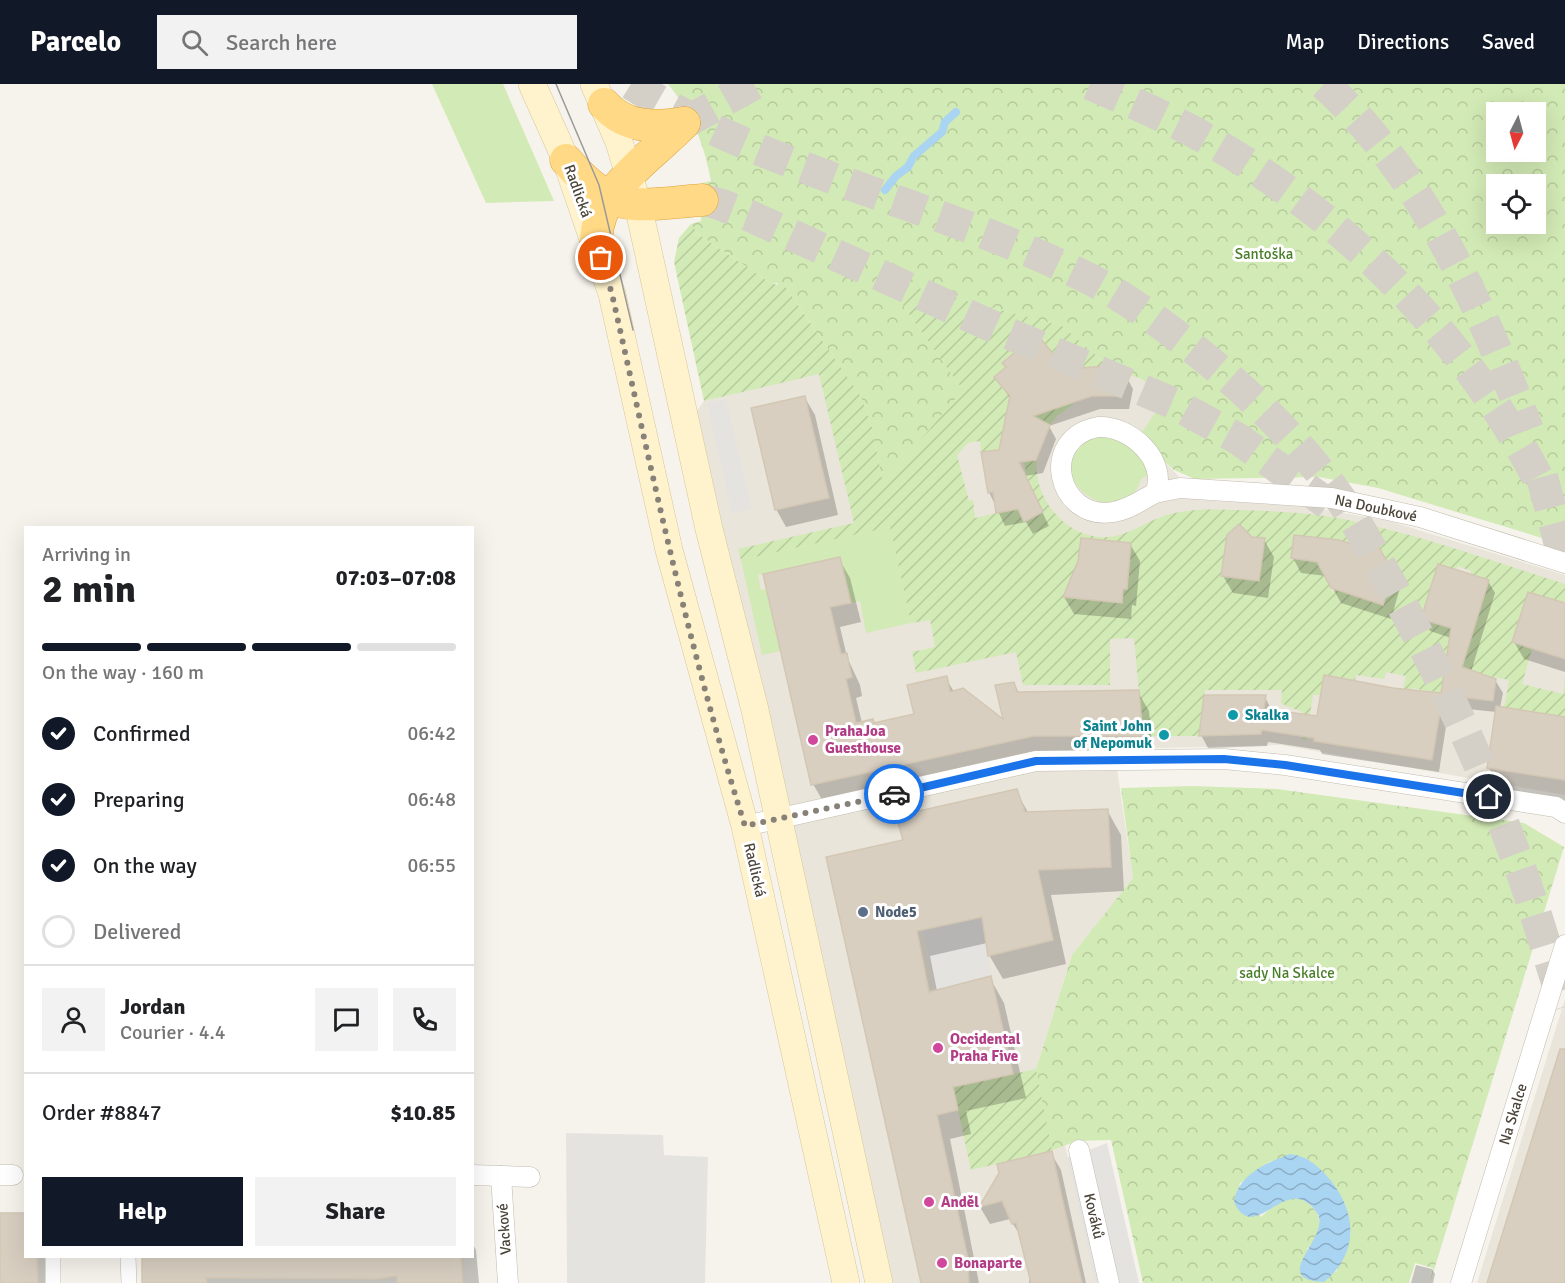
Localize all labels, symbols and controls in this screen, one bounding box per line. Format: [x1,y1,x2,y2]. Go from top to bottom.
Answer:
search box [157,15,577,69]
text: Parcelo [30,25,121,59]
icon: search [178,26,211,59]
text: Search here [226,29,337,56]
text: Map [1286,29,1324,55]
text: Directions [1357,29,1449,55]
text: Saved [1482,29,1535,55]
north arrow [1486,102,1546,162]
map controls [1486,102,1546,234]
street label: Radlická [560,162,596,220]
button: locate [1486,174,1546,234]
pin [575,232,626,283]
icon: bag [584,241,617,274]
park label: Santoška [1235,245,1293,263]
street label: Na Doubkové [1333,490,1419,526]
text: Arriving in [42,542,131,567]
text: 07:03–07:08 [336,564,456,591]
text: 2 min [42,565,136,613]
text: On the way · 160 m [42,660,204,685]
place label: Skalka [1245,706,1289,724]
marker: Skalka [1226,708,1240,722]
icon: check [42,717,75,750]
place label: Saint John of Nepomuk [1073,717,1152,752]
text: Confirmed [93,720,191,747]
text: 06:42 [407,721,456,746]
place label: PrahaJoa Guesthouse [825,722,901,757]
marker: Saint John of Nepomuk [1157,728,1171,742]
marker: PrahaJoa Guesthouse [806,733,820,747]
courier [864,764,924,824]
pin [1463,771,1514,822]
icon: car [878,778,911,811]
icon: home [1472,780,1505,813]
icon: check [42,783,75,816]
text: Preparing [93,786,185,813]
text: 06:48 [407,787,456,812]
street label: Radlická [740,841,770,899]
icon: check [42,849,75,882]
text: On the way [93,852,197,879]
text: 06:55 [407,853,456,878]
place label: Node5 [875,903,917,921]
marker: Node5 [856,905,870,919]
text: Delivered [93,918,181,945]
park label: sady Na Skalce [1239,964,1335,982]
button: person [42,988,105,1051]
button: chat [315,988,378,1051]
button: phone [393,988,456,1051]
text: Jordan [120,993,186,1020]
text: Courier · 4.4 [120,1020,226,1045]
place label: Occidental Praha Five [950,1030,1021,1065]
marker: Occidental Praha Five [931,1041,945,1055]
street label: Na Skalce [1495,1081,1531,1147]
text: Order #8847 [42,1099,162,1126]
text: $10.85 [390,1099,456,1126]
button: Help [42,1177,243,1246]
button: Share [255,1177,456,1246]
street label: Kováků [1080,1191,1108,1241]
place label: Anděl [941,1193,979,1211]
marker: Anděl [922,1195,936,1209]
street label: Vackové [493,1203,515,1255]
place label: Bonaparte [954,1254,1022,1272]
marker: Bonaparte [935,1256,949,1270]

